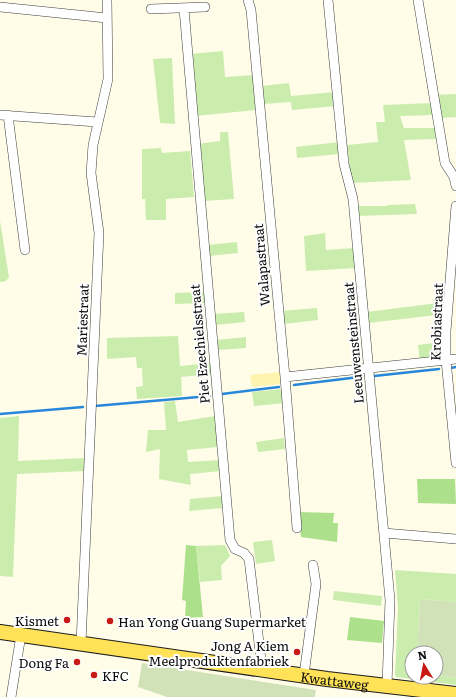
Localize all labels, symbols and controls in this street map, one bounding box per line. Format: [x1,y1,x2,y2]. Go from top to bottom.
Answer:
street label: Walapastraat [248,222,274,307]
street label: Leeuwensteinstraat [338,281,368,405]
street label: Krobiastraat [425,282,447,361]
street label: Mariestraat [71,283,93,357]
street label: Piet Ezechielsstraat [184,283,214,404]
place label: Kismet [15,611,60,630]
place label: Han Yong Guang Supermarket [118,612,307,631]
marker: Kismet [62,615,72,625]
marker: Han Yong Guang Supermarket [105,616,115,626]
place label: Jong A Kiem Meelproduktenfabriek [149,636,290,670]
north arrow [404,645,444,685]
text: N [416,645,428,663]
marker: Jong A Kiem Meelproduktenfabriek [292,647,302,657]
place label: Dong Fa [19,653,69,672]
marker: Dong Fa [72,657,82,667]
place label: KFC [102,666,129,685]
street label: Kwattaweg [299,666,370,693]
marker: KFC [89,670,99,680]

